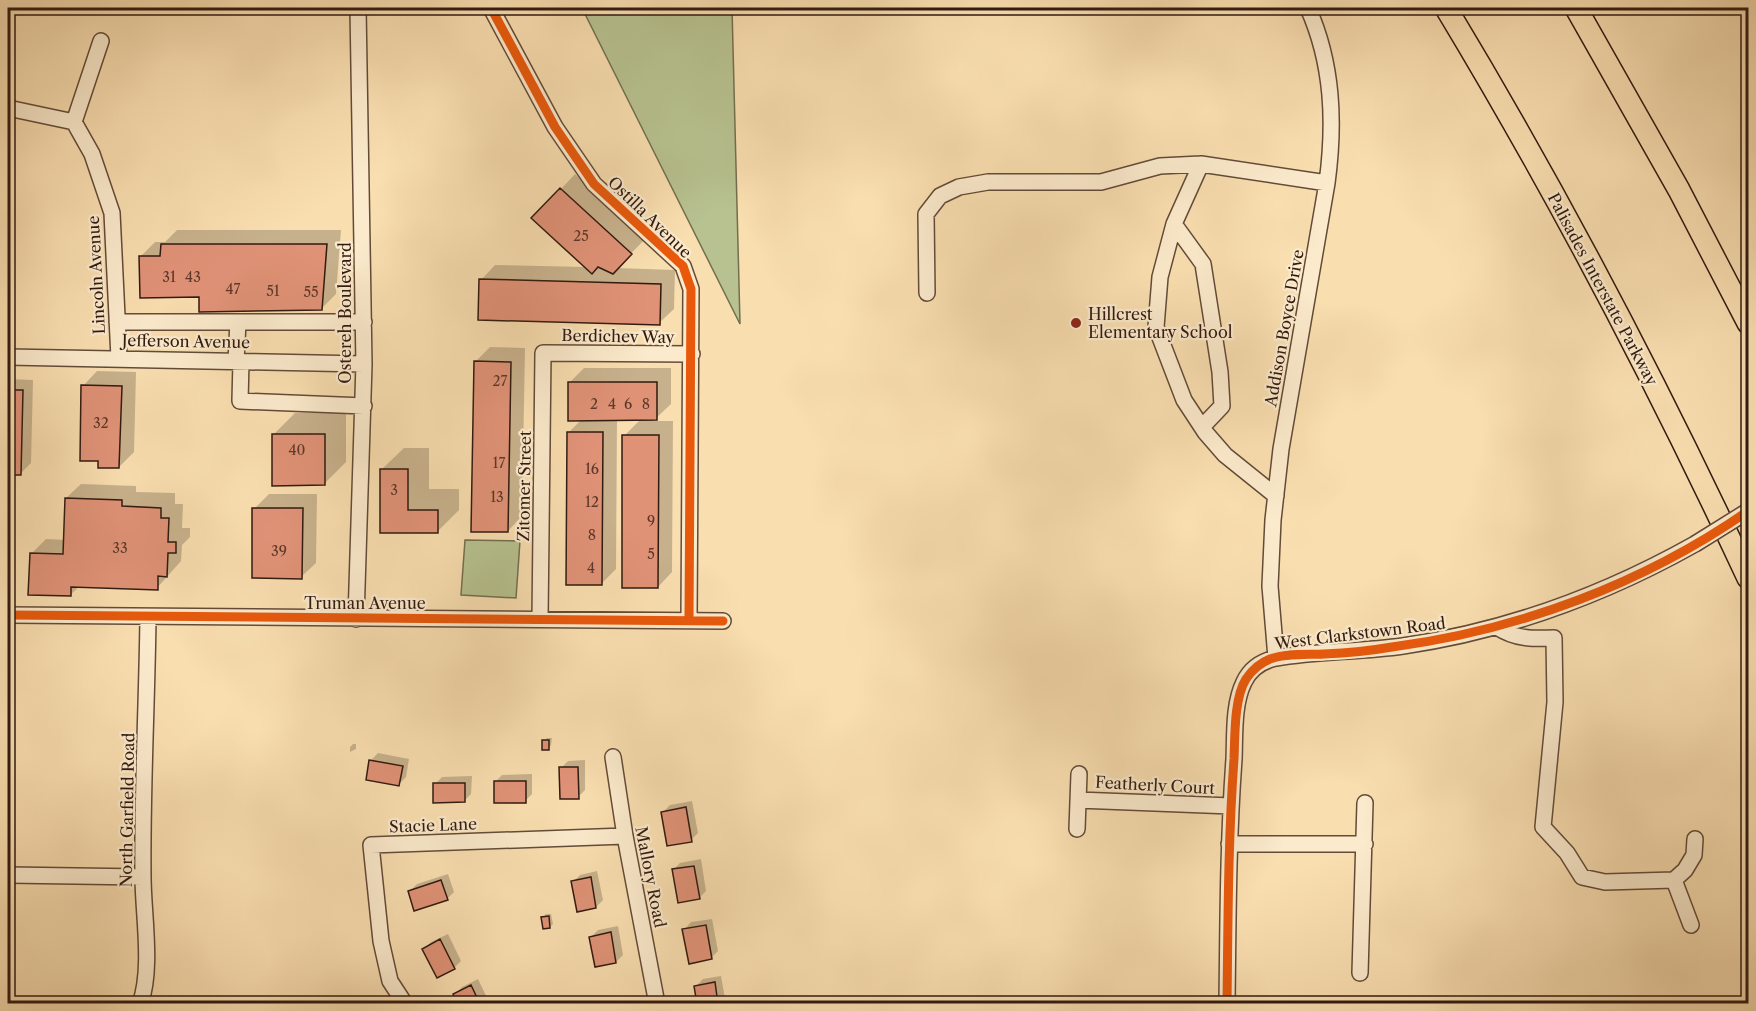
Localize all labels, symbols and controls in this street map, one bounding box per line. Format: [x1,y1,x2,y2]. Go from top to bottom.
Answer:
street label: Ostilla Avenue [604,172,696,262]
street label: Palisades Interstate Parkway [1544,189,1663,390]
street label: Lincoln Avenue [83,215,109,335]
house number: 25 [573,227,589,245]
street label: Ostereh Boulevard [335,242,355,384]
street label: Addison Boyce Drive [1260,248,1308,409]
house number: 31 [162,268,176,286]
house number: 43 [185,268,201,286]
house number: 47 [226,280,241,298]
house number: 51 [266,282,280,300]
house number: 55 [303,283,319,301]
place label: Hillcrest Elementary School [1088,304,1233,342]
marker: Hillcrest Elementary School [1069,316,1083,330]
street label: Berdichev Way [561,325,676,347]
street label: Jefferson Avenue [119,330,250,352]
house number: 27 [493,372,508,390]
house number: 2 [590,395,598,413]
house number: 4 [608,395,616,413]
house number: 6 [624,395,632,413]
house number: 8 [642,395,650,413]
house number: 32 [93,414,109,432]
street label: Zitomer Street [513,430,535,542]
house number: 40 [289,441,306,459]
house number: 17 [493,454,505,472]
house number: 16 [585,460,599,478]
house number: 3 [390,481,398,499]
house number: 13 [490,488,504,506]
house number: 12 [585,493,599,511]
house number: 9 [647,512,655,530]
house number: 8 [588,526,596,544]
house number: 33 [112,539,128,557]
house number: 39 [271,542,287,560]
house number: 5 [647,545,655,563]
house number: 4 [587,559,595,577]
street label: Truman Avenue [304,593,426,613]
street label: West Clarkstown Road [1272,613,1447,654]
street label: North Garfield Road [116,732,138,888]
street label: Featherly Court [1094,772,1216,798]
street label: Stacie Lane [389,813,477,837]
street label: Mallory Road [631,825,671,930]

